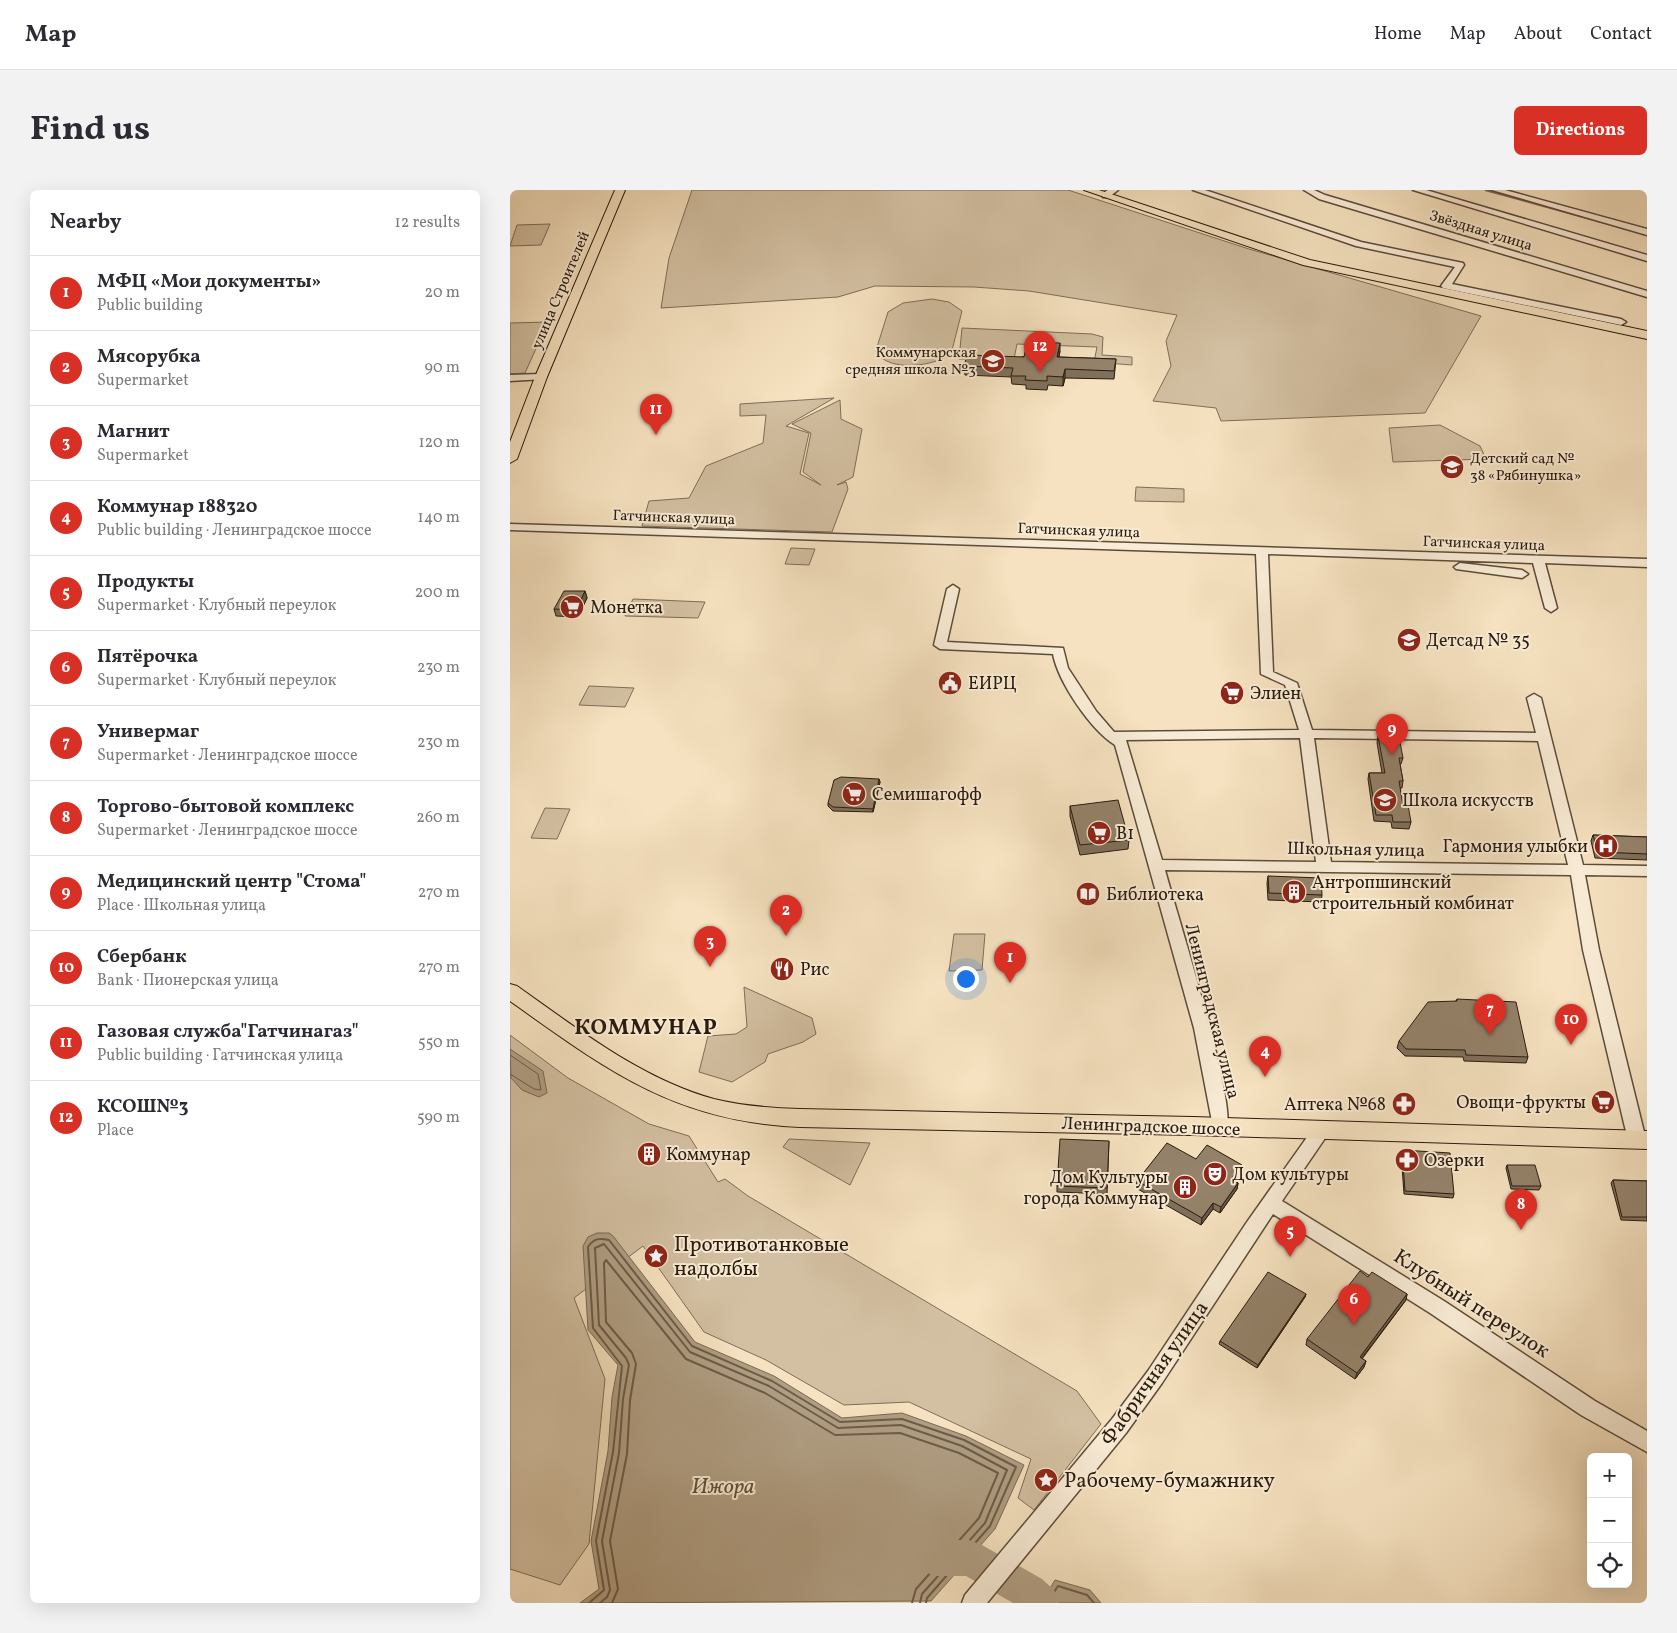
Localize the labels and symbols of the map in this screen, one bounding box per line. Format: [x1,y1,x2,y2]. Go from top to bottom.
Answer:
street label: Звёздная улица [1426,206,1535,257]
street label: улица Строителей [527,228,596,353]
pin: 12 [1024,331,1056,372]
place label: Коммунарская средняя школа №3 [845,343,976,381]
school or university icon: Коммунарская средняя школа №3 [980,348,1006,374]
pin: 11 [640,394,672,435]
place label: Детский сад № 38 «Рябинушка» [1470,449,1581,487]
school or university icon: Детский сад № 38 «Рябинушка» [1439,454,1465,480]
street label: Гатчинская улица [612,506,736,531]
street label: Гатчинская улица [1017,519,1141,544]
street label: Гатчинская улица [1422,532,1546,557]
supermarket icon: Монетка [559,594,585,620]
place label: Монетка [590,596,663,621]
school or university icon: Детсад № 35 [1396,627,1422,653]
place label: Детсад № 35 [1426,629,1530,654]
public building icon: ЕИРЦ [937,670,963,696]
place label: ЕИРЦ [968,672,1017,697]
supermarket icon: Элиен [1219,680,1245,706]
place label: Элиен [1250,682,1301,707]
pin: 9 [1376,714,1408,755]
supermarket icon: Семишагофф [841,781,867,807]
place label: Семишагофф [872,783,982,808]
school or university icon: Школа искусств [1372,787,1398,813]
place label: Школа искусств [1402,789,1534,814]
supermarket icon: B1 [1086,820,1112,846]
place label: B1 [1116,822,1134,847]
hospital icon: Гармония улыбки [1593,833,1619,859]
place label: Гармония улыбки [1442,835,1588,860]
street label: Школьная улица [1287,837,1425,864]
place label: Антропшинский строительный комбинат [1312,871,1514,917]
building icon: Антропшинский строительный комбинат [1281,879,1307,905]
library icon: Библиотека [1075,881,1101,907]
place label: Библиотека [1106,883,1204,908]
pin: 2 [770,895,802,936]
street label: Ленинградская улица [1178,921,1245,1102]
pin: 3 [694,926,726,967]
pin: 1 [994,942,1026,983]
restaurant icon: Рис [769,956,795,982]
place label: Рис [800,958,829,983]
your location [953,966,979,992]
pin: 7 [1474,994,1506,1035]
pin: 10 [1555,1004,1587,1045]
district label: КОММУНАР [574,1013,718,1044]
pin: 4 [1249,1036,1281,1077]
supermarket icon: Овощи-фрукты [1590,1089,1616,1115]
pharmacy icon: Аптека №68 [1391,1091,1417,1117]
place label: Овощи-фрукты [1456,1091,1586,1116]
place label: Аптека №68 [1284,1093,1386,1118]
street label: Ленинградское шоссе [1061,1112,1241,1143]
building icon: Коммунар [636,1141,662,1167]
place label: Коммунар [666,1143,751,1168]
pharmacy icon: Озерки [1394,1147,1420,1173]
place label: Озерки [1424,1149,1484,1174]
theatre icon: Дом культуры [1202,1161,1228,1187]
place label: Дом культуры [1232,1163,1349,1188]
place label: Дом Культуры города Коммунар [1024,1166,1168,1212]
building icon: Дом Культуры города Коммунар [1172,1174,1198,1200]
pin: 8 [1505,1189,1537,1230]
pin: 5 [1274,1216,1306,1257]
place label: Противотанковые надолбы [674,1231,849,1284]
place icon: Противотанковые надолбы [643,1243,669,1269]
street label: Клубный переулок [1387,1243,1555,1366]
pin: 6 [1338,1284,1370,1325]
street label: Фабричная улица [1094,1296,1216,1452]
place icon: Рабочему-бумажнику [1033,1467,1059,1493]
place label: Рабочему-бумажнику [1064,1467,1275,1496]
water label: Ижора [692,1472,754,1503]

